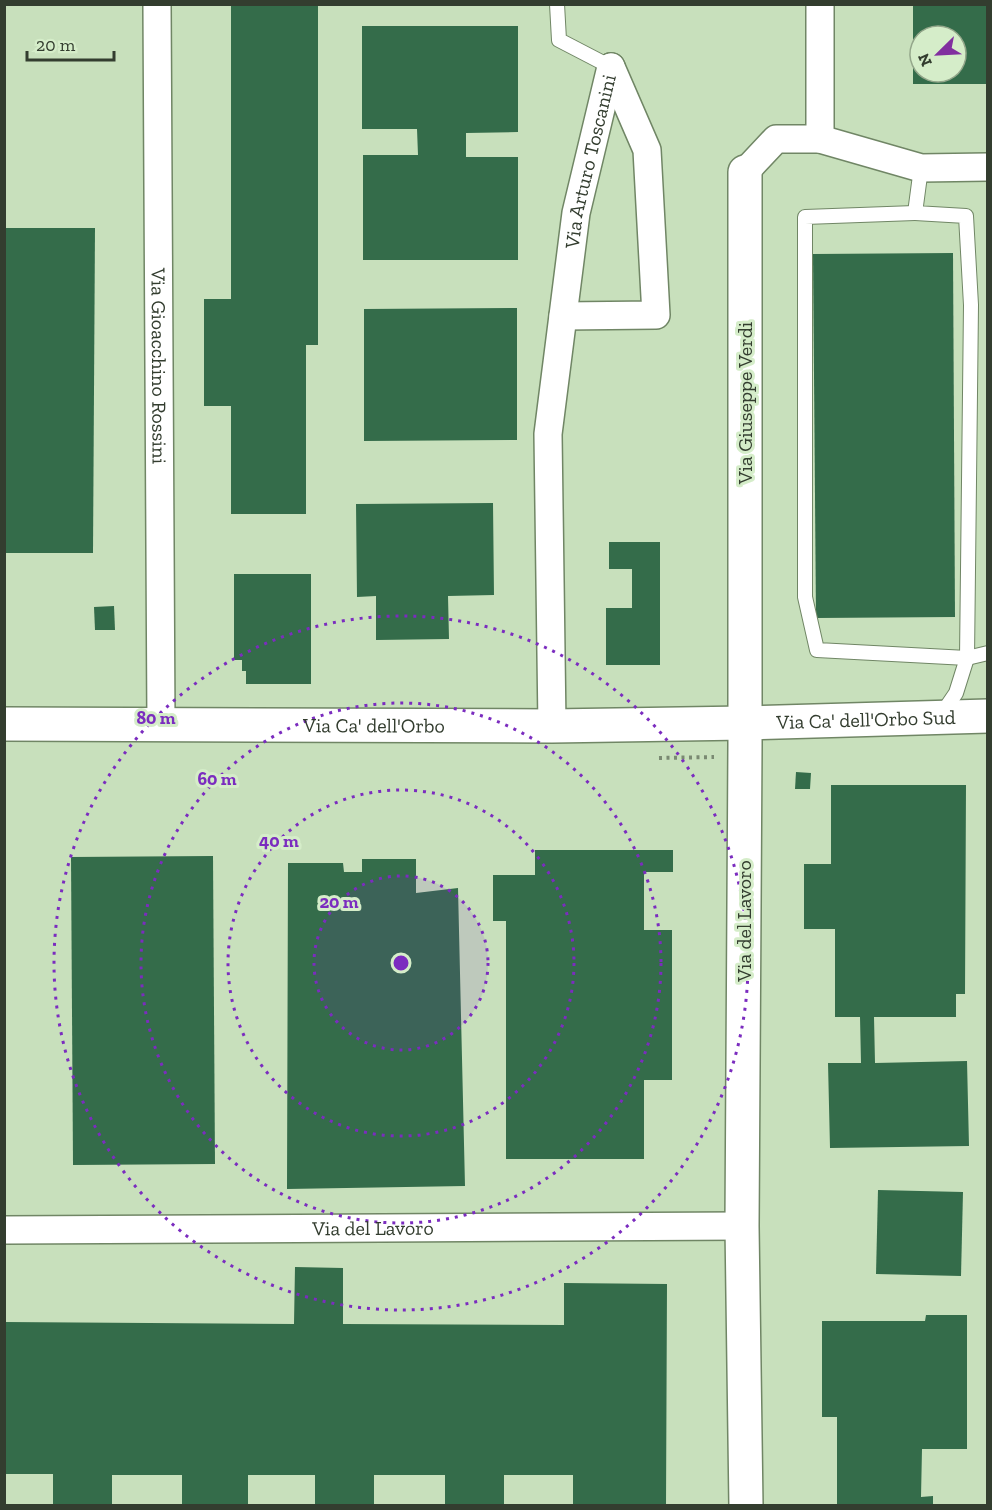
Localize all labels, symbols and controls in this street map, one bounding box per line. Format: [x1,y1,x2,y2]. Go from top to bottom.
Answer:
scale bar [27,24,114,62]
north arrow [908,24,968,84]
text: 20 m [36,34,76,56]
text: N [914,50,936,69]
street label: Via Arturo Toscanini [559,72,621,251]
street label: Via Gioacchino Rossini [146,267,172,464]
street label: Via Giuseppe Verdi [733,321,757,485]
street label: Via Ca' dell'Orbo Sud [775,705,956,734]
text: 80 m [136,707,176,729]
street label: Via Ca' dell'Orbo [302,713,445,738]
text: 60 m [197,768,237,790]
text: 40 m [259,830,299,852]
street label: Via del Lavoro [732,860,756,983]
text: 20 m [319,891,359,913]
centre of rings [391,953,411,973]
street label: Via del Lavoro [311,1216,434,1240]

